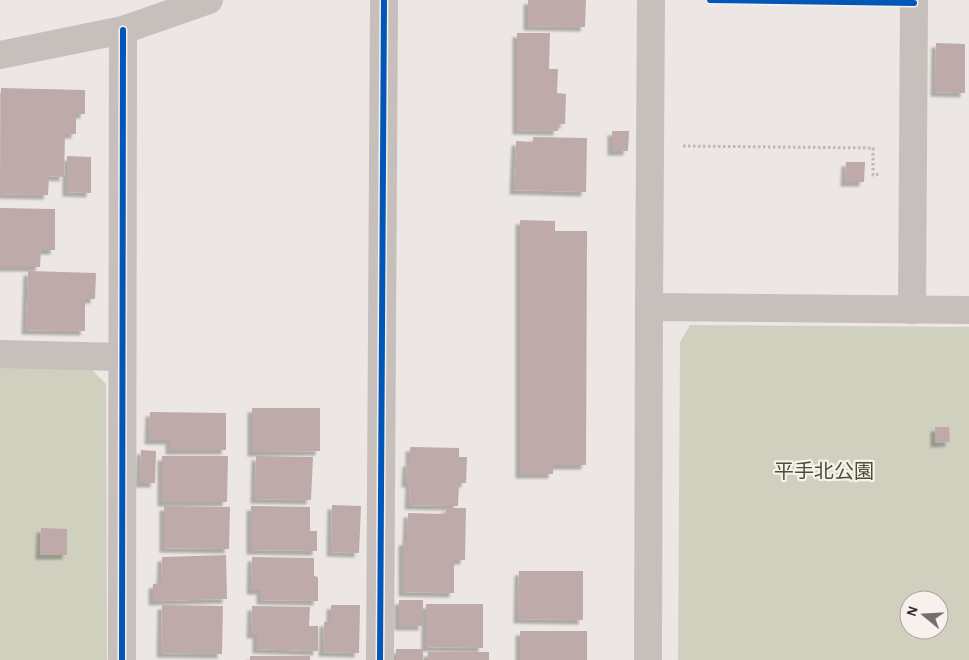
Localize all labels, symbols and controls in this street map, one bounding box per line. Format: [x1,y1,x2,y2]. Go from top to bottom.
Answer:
park label: 平手北公園 [774,461,874,482]
north arrow [899,590,949,640]
text: N [904,604,921,618]

